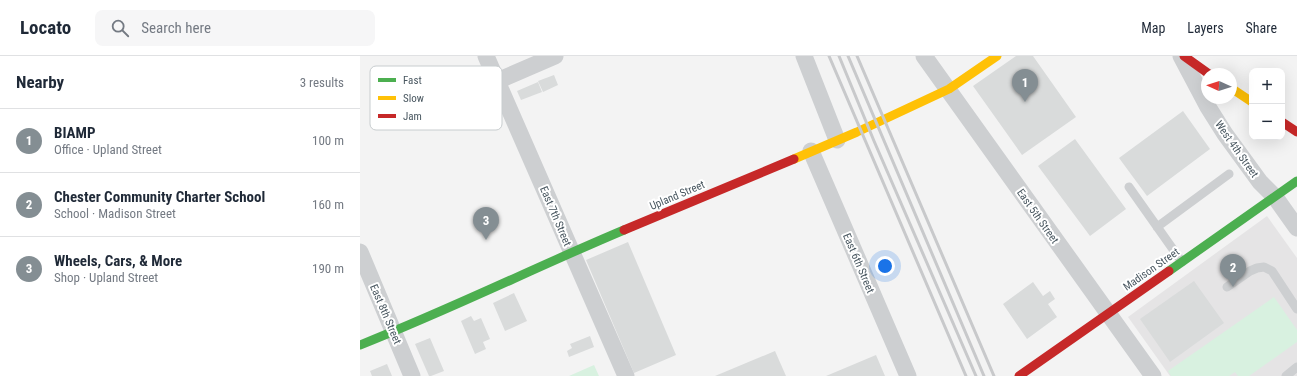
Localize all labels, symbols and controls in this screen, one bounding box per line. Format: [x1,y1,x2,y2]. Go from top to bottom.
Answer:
search box [95,10,375,46]
text: Locato [20,16,71,39]
icon: search [109,17,131,39]
text: Search here [141,19,211,37]
text: Map [1141,20,1165,36]
text: Layers [1187,20,1224,36]
text: Share [1246,20,1277,36]
legend [370,66,502,130]
north arrow [1201,68,1237,104]
map controls [1249,68,1285,140]
button: + [1249,68,1285,104]
pin: 1 [1012,69,1038,102]
text: Nearby [16,72,64,92]
text: Fast [403,74,422,87]
text: 3 results [300,75,344,90]
text: Slow [403,92,424,105]
button: − [1249,104,1285,140]
text: Jam [403,110,422,123]
street label: West 4th Street [1212,118,1261,180]
text: BIAMP [54,124,95,142]
text: 1 [26,133,32,148]
text: 100 m [312,133,344,148]
text: Office · Upland Street [54,142,162,157]
street label: Upland Street [648,178,707,213]
street label: East 7th Street [537,184,574,248]
street label: East 5th Street [1014,186,1061,246]
text: Chester Community Charter School [54,188,265,206]
text: 2 [26,197,32,212]
text: 160 m [312,197,344,212]
text: School · Madison Street [54,206,176,221]
pin: 3 [473,207,499,240]
street label: East 6th Street [840,231,877,295]
street label: Madison Street [1121,245,1182,294]
text: Wheels, Cars, & More [54,252,182,270]
pin: 2 [1220,254,1246,287]
your location [875,256,895,276]
text: 3 [26,261,32,276]
text: 190 m [312,261,344,276]
text: Shop · Upland Street [54,270,158,285]
street label: East 8th Street [367,282,404,346]

